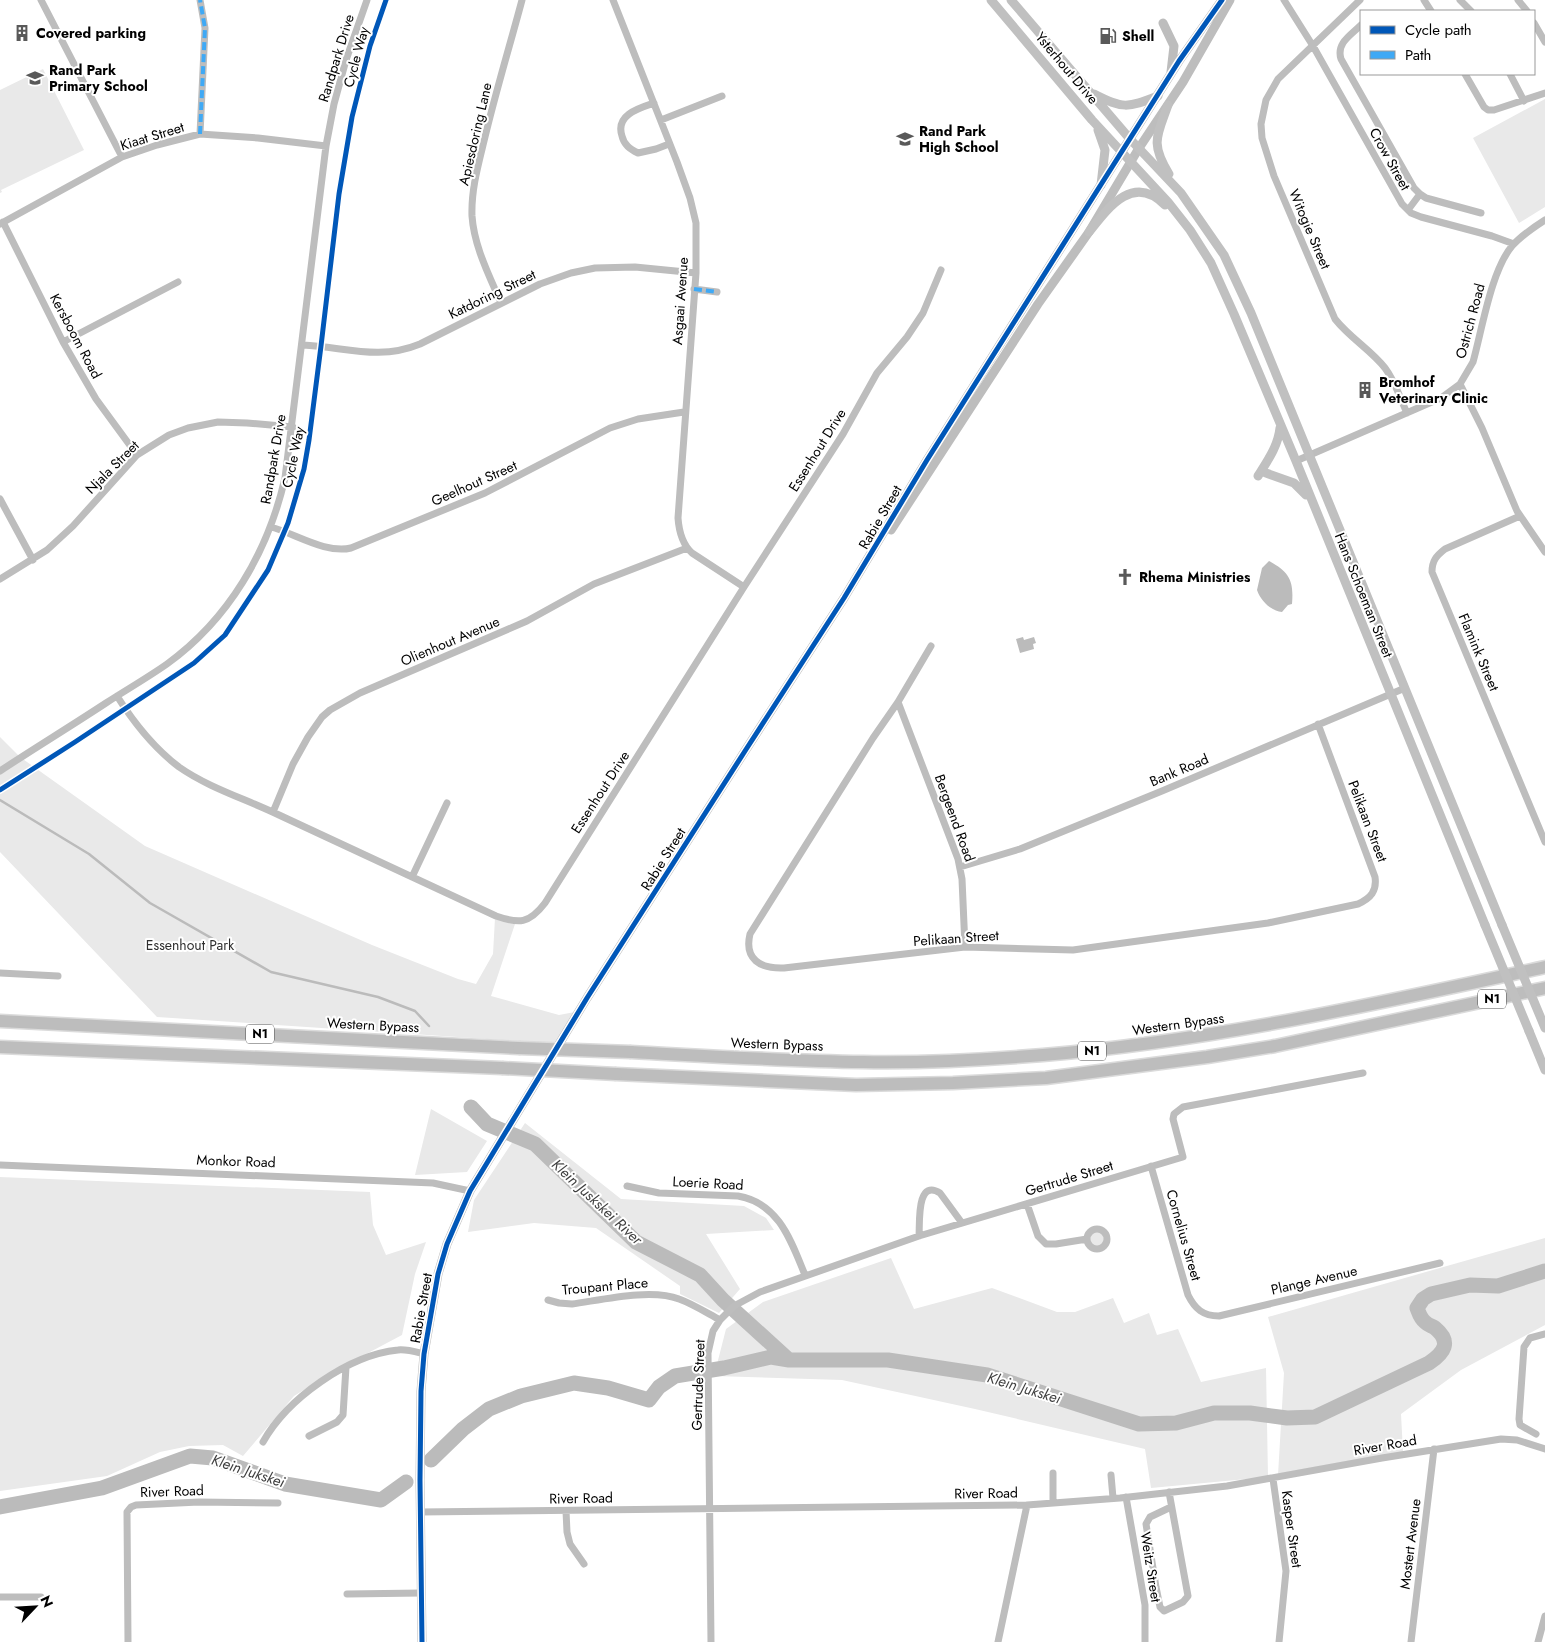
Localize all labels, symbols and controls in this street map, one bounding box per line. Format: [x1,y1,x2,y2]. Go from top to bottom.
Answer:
legend [1360,10,1535,75]
street label: Randpark Drive [313,12,359,104]
text: Cycle path [1405,19,1472,41]
building icon: Covered parking [12,23,32,43]
place label: Covered parking [36,23,146,43]
street label: Cycle Way [338,24,374,90]
fuel station icon: Shell [1098,26,1118,46]
place label: Shell [1122,26,1154,46]
street label: Ysterhout Drive [1031,28,1103,108]
text: Path [1405,44,1431,66]
place label: Rand Park Primary School [49,60,148,96]
school or university icon: Rand Park Primary School [25,68,45,88]
street label: Apiesdoring Lane [453,81,497,187]
street label: Kiaat Street [118,117,187,155]
place label: Rand Park High School [919,121,999,157]
street label: Crow Street [1365,124,1416,194]
school or university icon: Rand Park High School [895,129,915,149]
street label: Witogie Street [1284,186,1336,273]
street label: Asgaai Avenue [667,257,693,345]
street label: Katdoring Street [445,264,540,324]
street label: Ostrich Road [1450,281,1490,361]
street label: Kersboom Road [45,290,107,382]
place label: Bromhof Veterinary Clinic [1378,372,1488,408]
building icon: Bromhof Veterinary Clinic [1355,380,1375,400]
street label: Essenhout Drive [783,405,851,495]
street label: Randpark Drive [255,413,291,505]
street label: Cycle Way [277,424,309,489]
street label: Njala Street [81,435,144,498]
street label: Geelhout Street [428,455,521,511]
street label: Rabie Street [854,481,907,553]
street label: Hans Schoeman Street [1330,530,1398,661]
church icon: Rhema Ministries [1115,567,1135,587]
place label: Rhema Ministries [1139,567,1251,587]
street label: Flamink Street [1454,610,1505,695]
street label: Olienhout Avenue [397,611,503,671]
street label: Essenhout Drive [566,747,634,837]
street label: Bank Road [1146,749,1212,791]
street label: Bergeend Road [930,771,980,865]
street label: Pelikaan Street [1343,777,1393,865]
street label: Rabie Street [636,823,691,894]
street label: Pelikaan Street [912,925,1000,951]
park label: Essenhout Park [146,935,235,955]
road number: N1 [1478,990,1506,1009]
street label: Western Bypass [1131,1008,1226,1040]
street label: Western Bypass [326,1013,420,1037]
road number: N1 [246,1024,274,1044]
street label: Western Bypass [730,1032,824,1056]
road number: N1 [1078,1042,1106,1060]
street label: Monkor Road [196,1150,276,1172]
water label: Klein Juskskei River [547,1154,648,1251]
street label: Gertrude Street [1022,1155,1116,1201]
street label: Loerie Road [672,1171,744,1195]
street label: Cornelius Street [1161,1187,1207,1284]
street label: Plange Avenue [1269,1260,1359,1300]
street label: Rabie Street [405,1271,437,1345]
street label: Troupant Place [561,1272,649,1300]
street label: Gertrude Street [686,1338,710,1431]
water label: Klein Jukskei [985,1366,1064,1410]
street label: River Road [1352,1430,1418,1460]
water label: Klein Jukskei [209,1449,288,1493]
street label: River Road [140,1480,204,1502]
street label: River Road [954,1482,1018,1504]
street label: River Road [549,1487,613,1509]
street label: Kasper Street [1277,1489,1307,1570]
street label: Mostert Avenue [1395,1498,1425,1590]
street label: Weitz Street [1136,1530,1167,1604]
north arrow [10,1582,60,1632]
text: N [35,1592,58,1611]

